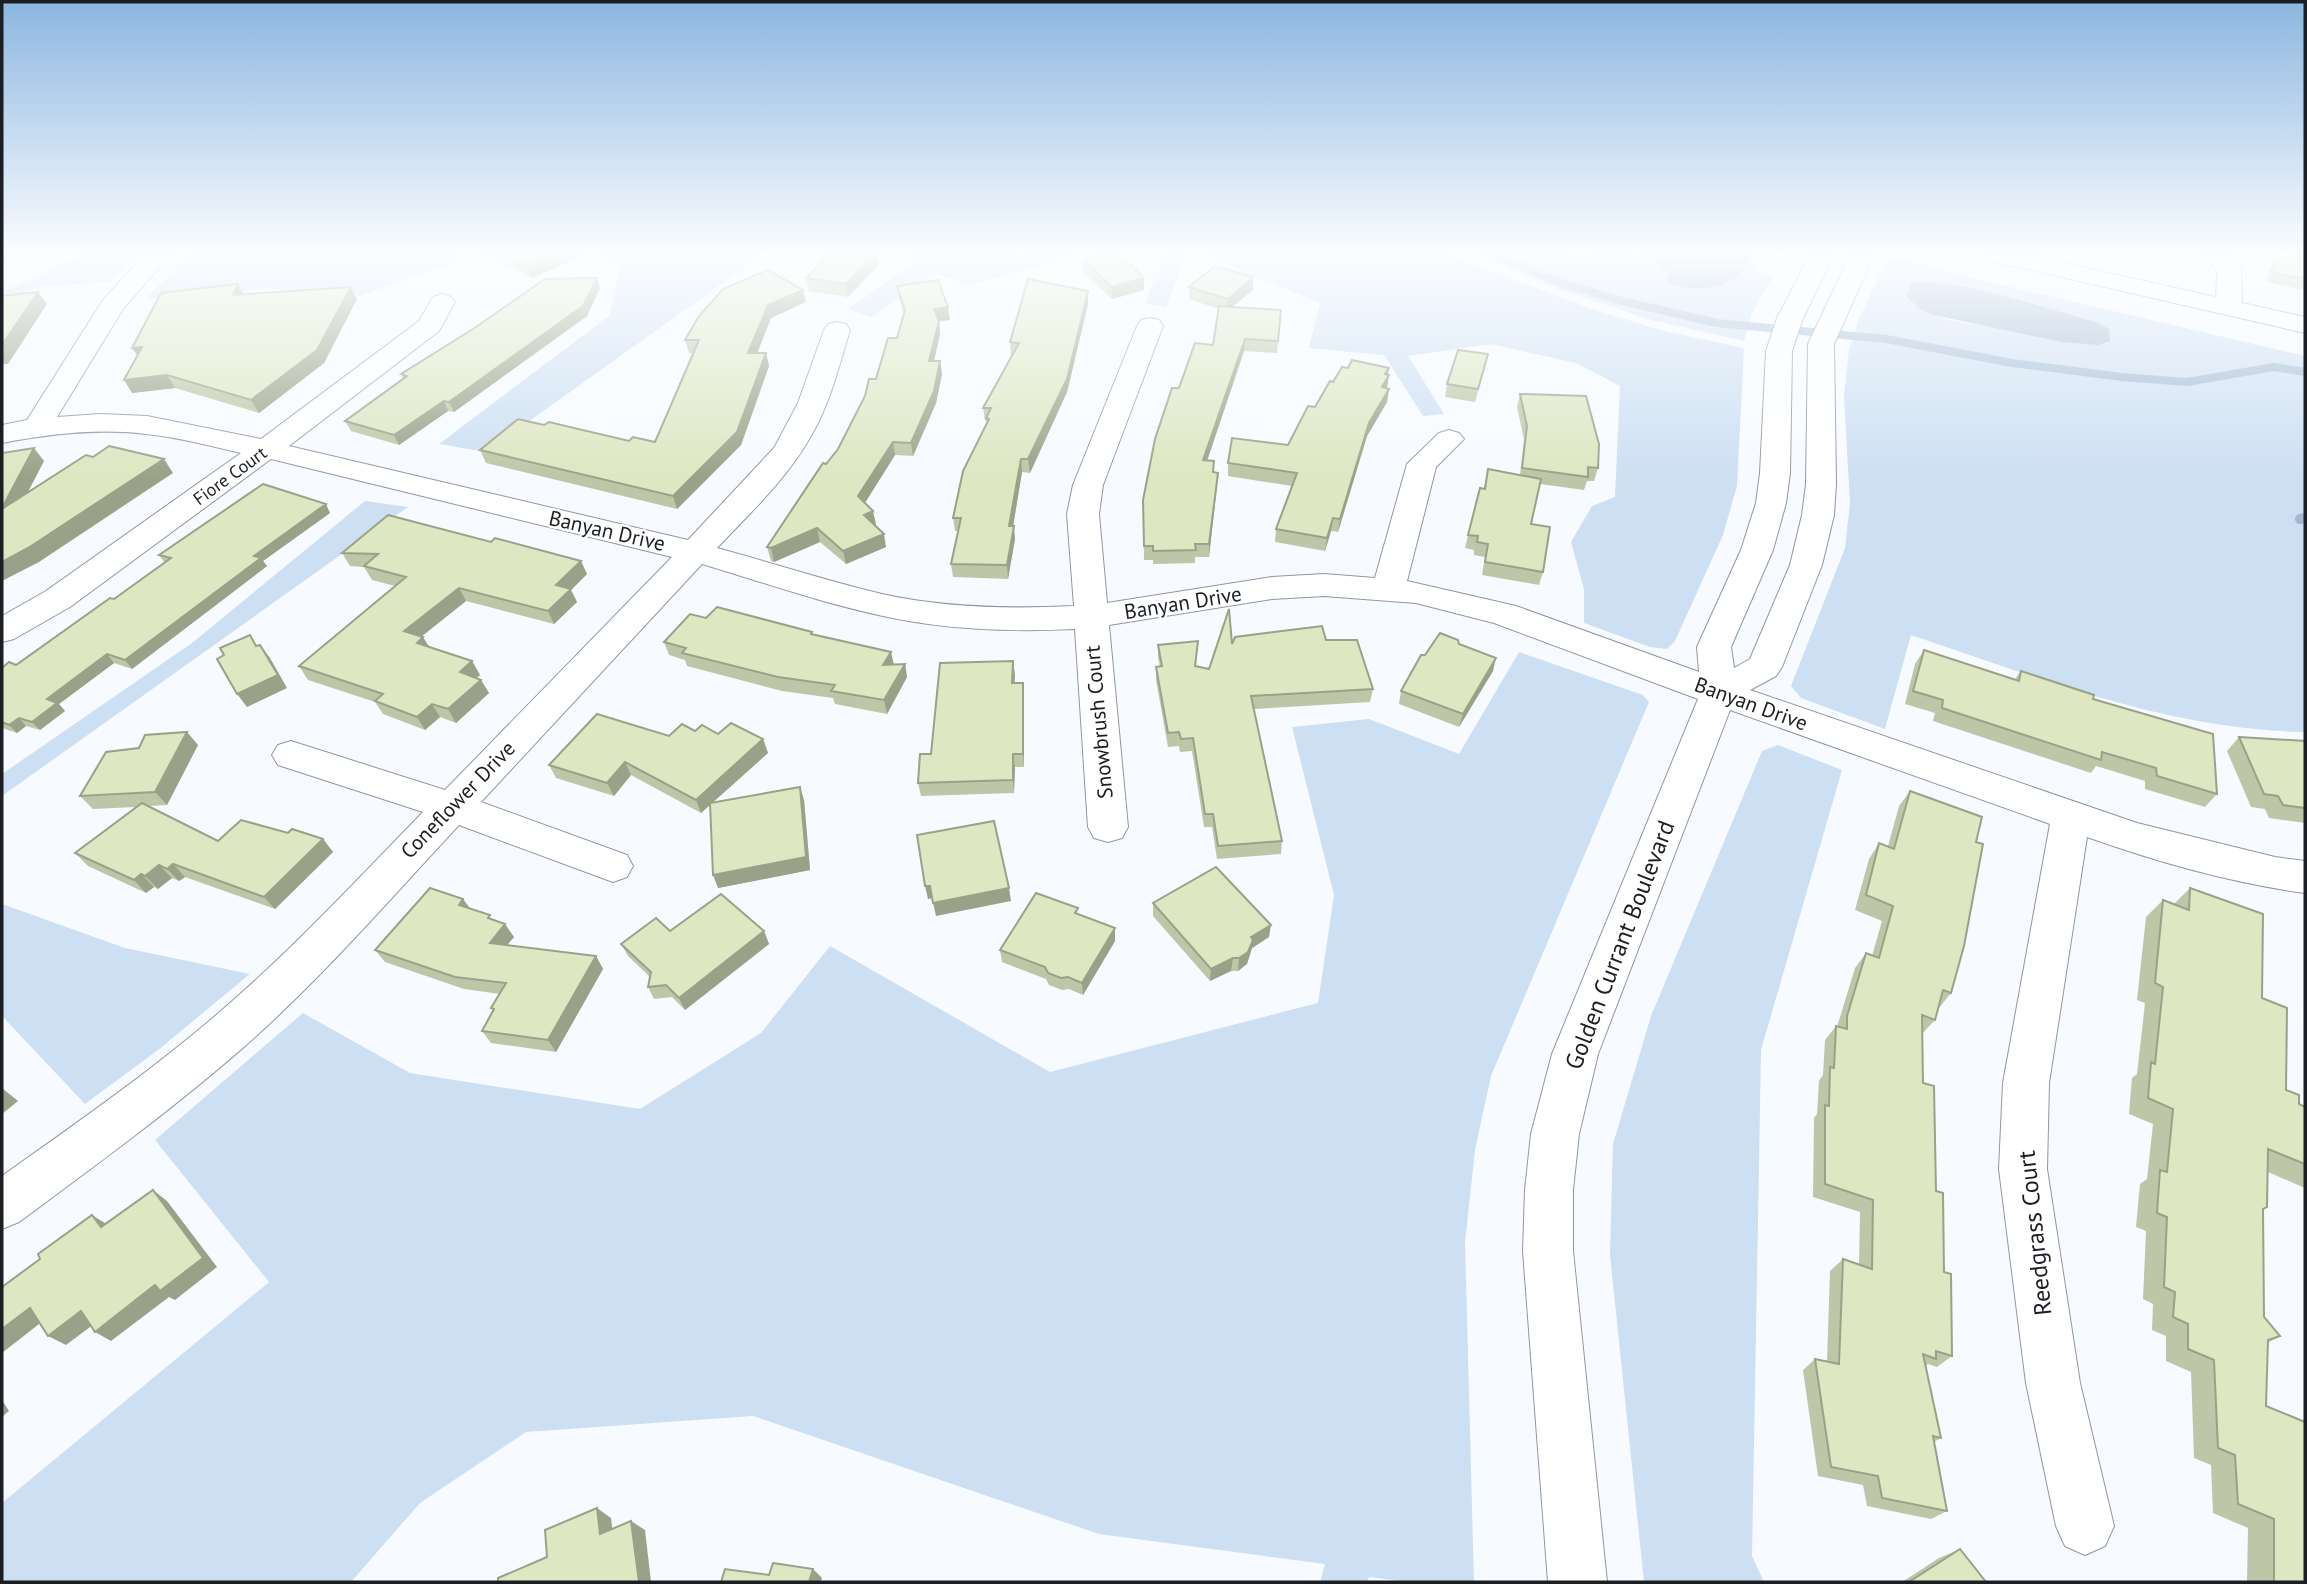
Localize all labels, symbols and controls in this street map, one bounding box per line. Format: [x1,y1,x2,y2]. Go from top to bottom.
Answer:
street label: Fiore Court [188,441,271,510]
street label: Banyan Drive [546,504,668,557]
street label: Banyan Drive [1122,580,1244,625]
street label: Snowbrush Court [1078,644,1119,800]
street label: Banyan Drive [1691,671,1811,736]
street label: Coneflower Drive [395,735,521,864]
street label: Golden Currant Boulevard [1558,816,1681,1074]
street label: Reedgrass Court [2010,1149,2059,1317]

